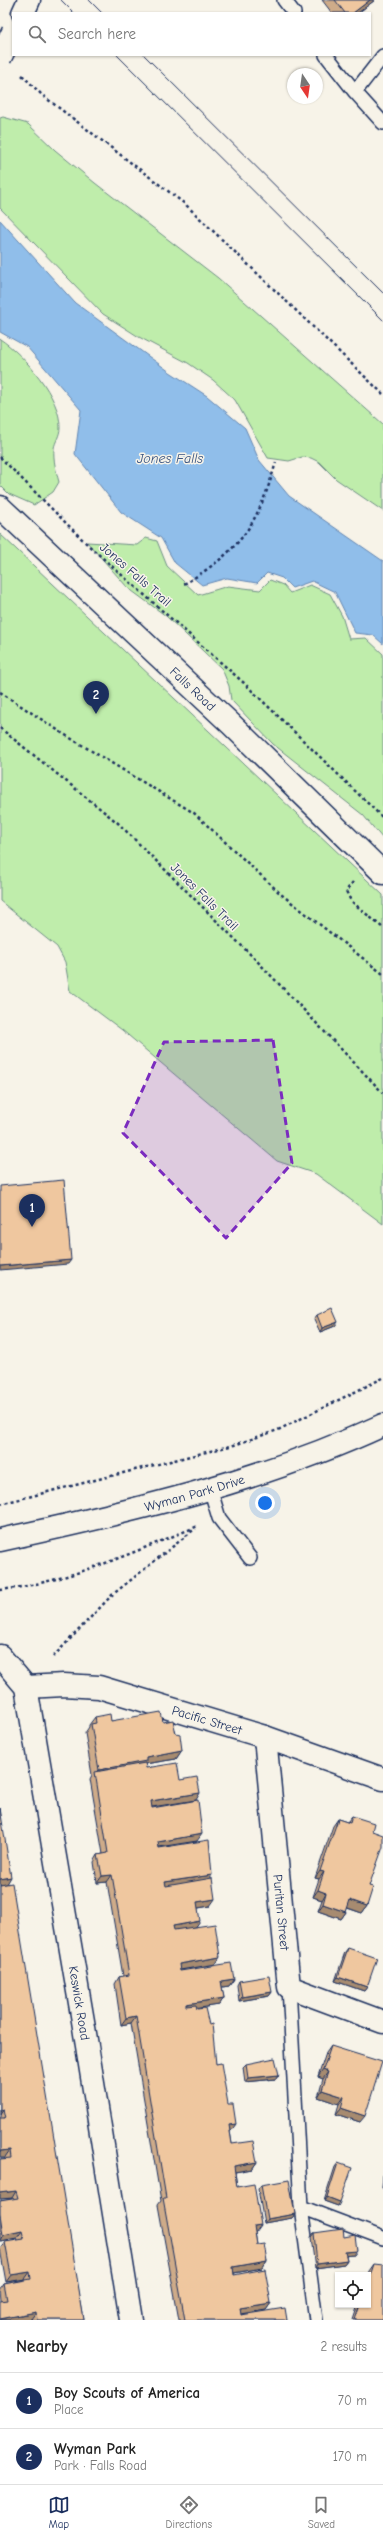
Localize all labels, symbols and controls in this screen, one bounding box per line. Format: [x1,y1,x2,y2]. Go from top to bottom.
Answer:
search box [12,12,371,56]
icon: search [26,23,48,45]
text: Search here [58,25,136,43]
north arrow [287,68,323,104]
water label: Jones Falls [136,450,203,467]
street label: Jones Falls Trail [97,539,174,609]
street label: Falls Road [167,664,219,714]
pin: 2 [83,681,109,714]
street label: Jones Falls Trail [168,859,242,933]
pin: 1 [19,1194,45,1227]
street label: Wyman Park Drive [143,1471,247,1514]
your location [255,1493,275,1513]
street label: Pacific Street [170,1702,245,1738]
street label: Puritan Street [270,1874,293,1952]
street label: Keswick Road [66,1965,93,2041]
map controls [335,2272,371,2308]
button: locate [335,2272,371,2308]
text: Nearby [16,2337,67,2356]
text: 2 results [320,2339,367,2354]
text: Boy Scouts of America [54,2384,200,2402]
text: 1 [26,2393,32,2408]
text: 70 m [338,2393,367,2408]
text: Place [54,2402,84,2417]
text: Wyman Park [54,2440,136,2458]
text: 2 [26,2449,32,2464]
text: 170 m [333,2449,367,2464]
text: Park · Falls Road [54,2458,147,2473]
tab: Map [48,2494,70,2531]
tab: Directions [166,2494,212,2531]
tab: Saved [308,2494,335,2531]

